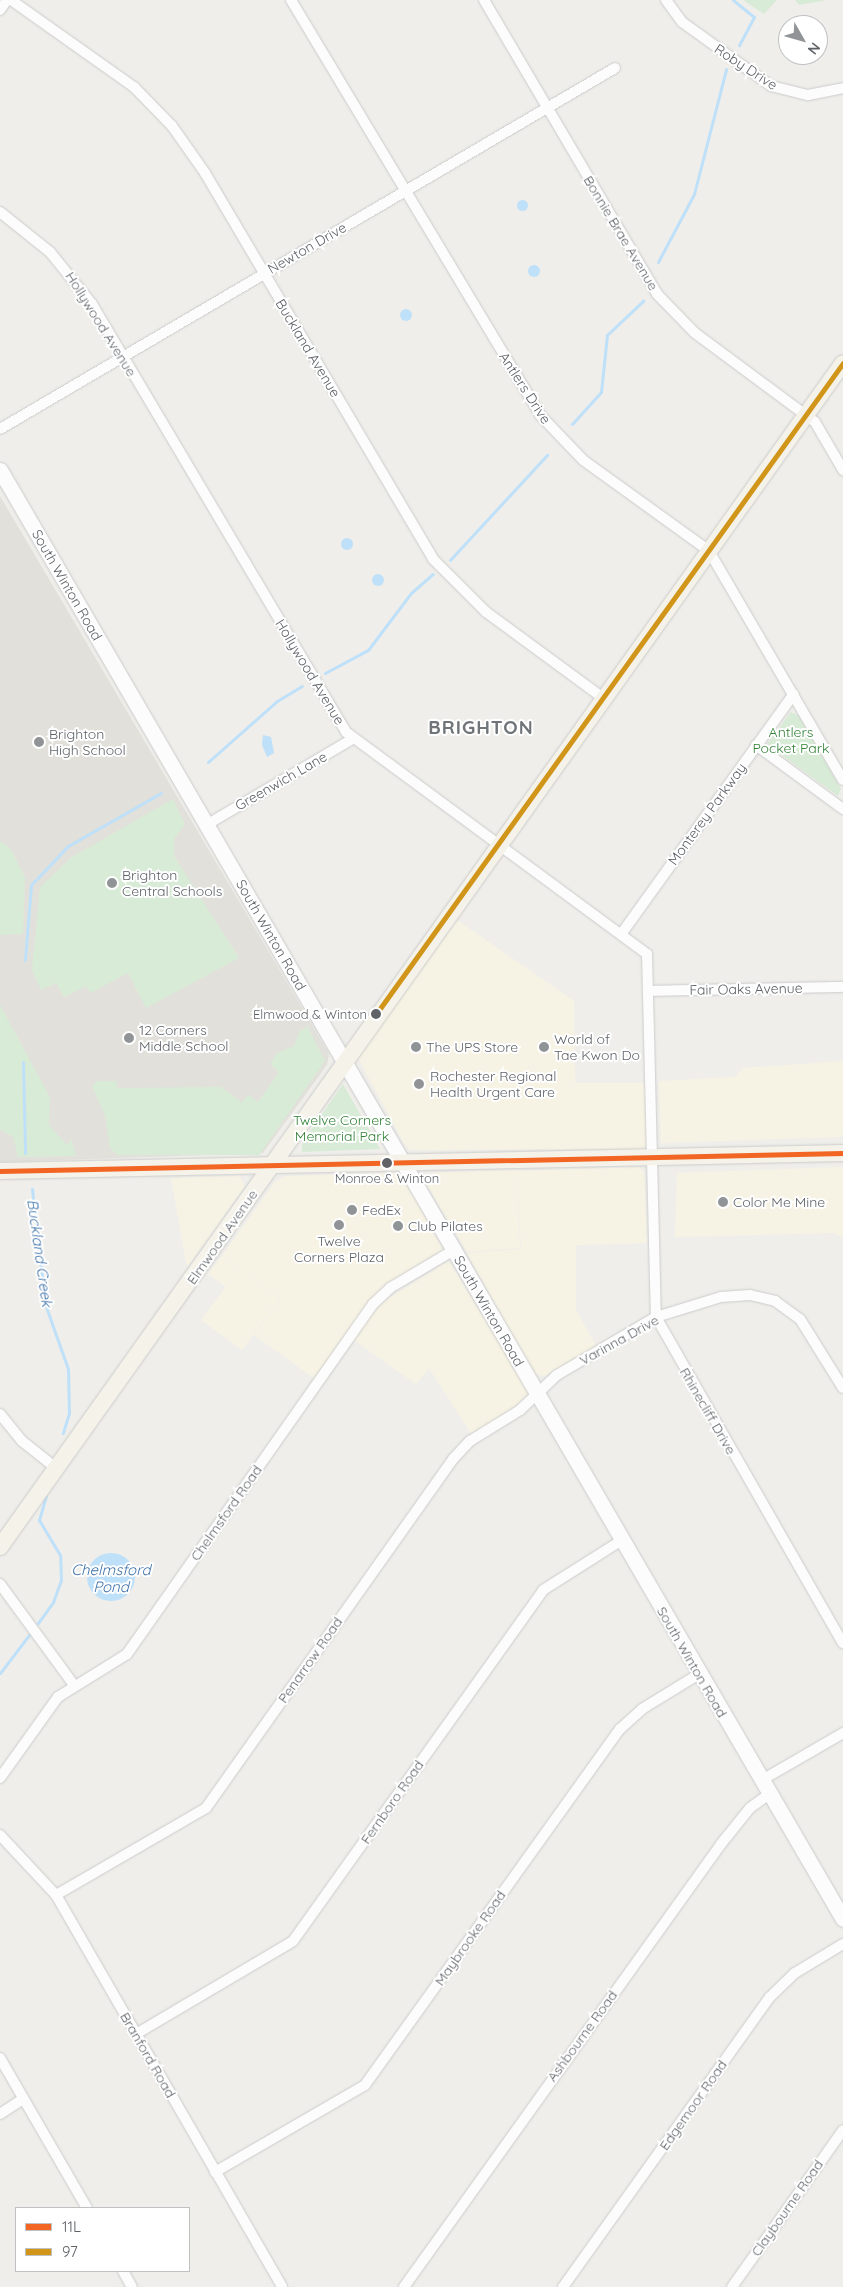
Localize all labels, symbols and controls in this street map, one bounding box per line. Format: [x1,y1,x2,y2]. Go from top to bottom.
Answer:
north arrow [778,15,828,65]
text: N [804,39,824,58]
street label: Roby Drive [711,40,781,94]
street label: Bonnie Brae Avenue [580,173,662,293]
street label: Newton Drive [265,219,349,277]
street label: Hollywood Avenue [62,269,140,379]
street label: Buckland Avenue [272,296,344,400]
street label: Antlers Drive [496,349,554,427]
street label: South Winton Road [28,527,106,643]
street label: Hollywood Avenue [272,616,348,728]
district label: BRIGHTON [427,717,535,739]
park label: Antlers Pocket Park [752,724,830,756]
place label: Brighton High School [49,726,126,759]
marker: Brighton High School [33,736,45,748]
street label: Greenwich Lane [232,748,330,814]
street label: Monterey Parkway [664,760,750,868]
place label: Brighton Central Schools [122,867,222,900]
marker: Brighton Central Schools [106,877,118,889]
street label: South Winton Road [232,877,310,993]
street label: Fair Oaks Avenue [689,980,803,998]
place label: Elmwood & Winton [253,1006,367,1022]
marker: Elmwood & Winton [371,1009,381,1019]
place label: 12 Corners Middle School [139,1022,229,1054]
place label: World of Tae Kwon Do [554,1031,640,1064]
marker: 12 Corners Middle School [123,1032,135,1044]
place label: The UPS Store [426,1039,518,1055]
marker: The UPS Store [410,1041,422,1053]
marker: World of Tae Kwon Do [538,1041,550,1053]
place label: Rochester Regional Health Urgent Care [430,1068,556,1100]
marker: Rochester Regional Health Urgent Care [412,1077,426,1091]
park label: Twelve Corners Memorial Park [293,1112,391,1144]
marker: Monroe & Winton [382,1158,392,1168]
place label: Monroe & Winton [335,1170,439,1186]
street label: Elmwood Avenue [183,1186,261,1288]
place label: Color Me Mine [733,1194,825,1210]
marker: Color Me Mine [717,1196,729,1208]
water label: Buckland Creek [24,1198,56,1308]
place label: FedEx [362,1202,401,1218]
marker: FedEx [346,1204,358,1216]
place label: Club Pilates [408,1218,483,1234]
marker: Twelve Corners Plaza [333,1219,345,1231]
marker: Club Pilates [392,1220,404,1232]
place label: Twelve Corners Plaza [294,1233,384,1266]
street label: South Winton Road [450,1253,528,1369]
street label: Varinna Drive [576,1311,662,1369]
street label: Rhinecliff Drive [676,1365,740,1457]
street label: Chelmsford Road [187,1462,265,1564]
water label: Chelmsford Pond [71,1560,151,1595]
street label: South Winton Road [653,1604,731,1720]
street label: Penarrow Road [274,1614,346,1706]
street label: Fernboro Road [357,1757,427,1847]
street label: Maybrooke Road [431,1887,509,1989]
street label: Ashbourne Road [543,1987,621,2085]
street label: Branford Road [117,2009,179,2101]
street label: Edgemoor Road [656,2057,730,2153]
street label: Claybourne Road [748,2157,826,2259]
legend [15,2207,190,2272]
text: 11L [62,2217,81,2236]
text: 97 [62,2242,78,2261]

